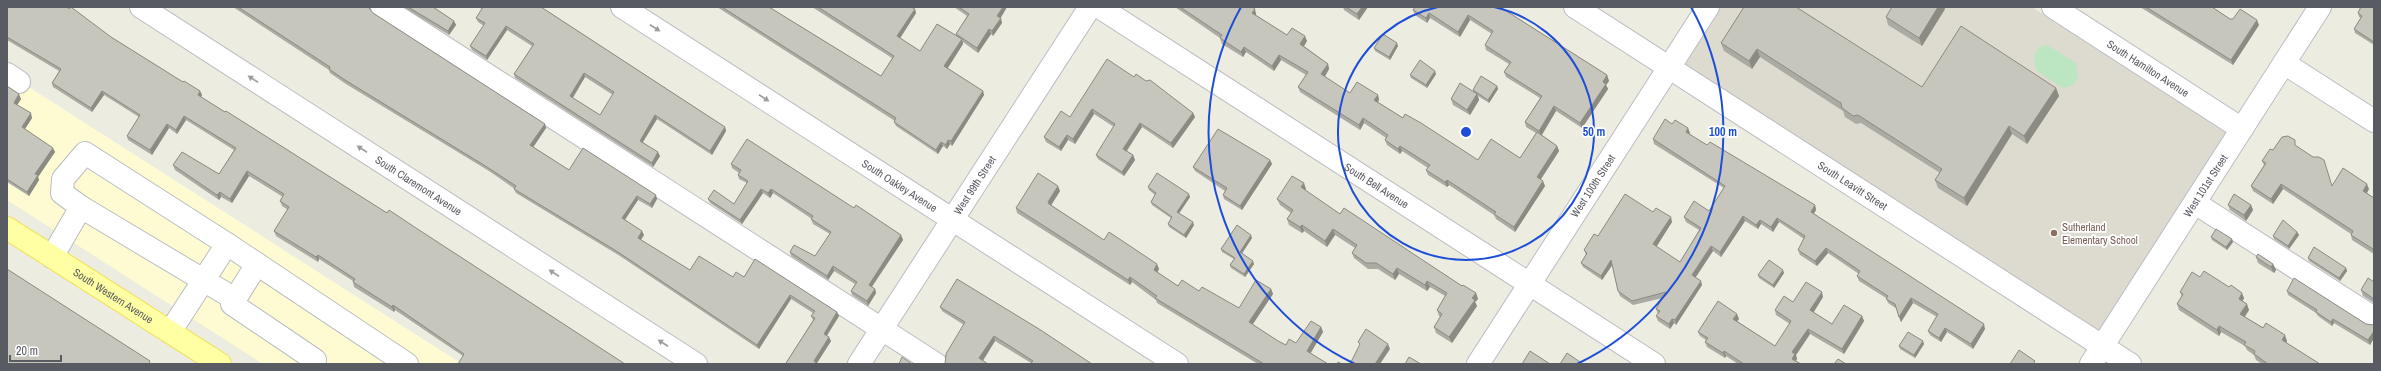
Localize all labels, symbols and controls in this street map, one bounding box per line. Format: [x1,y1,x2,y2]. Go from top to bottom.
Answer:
one-way arrow [649,24,660,32]
street label: South Hamilton Avenue [2104,37,2192,100]
one-way arrow [247,75,258,83]
one-way arrow [758,95,770,102]
text: 50 m [1583,124,1605,140]
text: 100 m [1709,124,1737,140]
centre of rings [1459,125,1473,139]
one-way arrow [357,145,367,153]
street label: West 100th Street [1567,151,1619,220]
street label: West 101st Street [2180,151,2231,220]
street label: South Claremont Avenue [373,152,465,219]
street label: West 99th Street [951,153,999,217]
street label: South Oakley Avenue [859,156,940,215]
street label: South Leavitt Street [1815,158,1890,213]
street label: South Bell Avenue [1342,160,1411,211]
place label: Sutherland Elementary School [2062,220,2138,247]
marker: Sutherland Elementary School [2049,228,2059,238]
street label: South Western Avenue [71,265,156,327]
one-way arrow [548,269,560,276]
scale bar [10,337,61,363]
one-way arrow [658,339,668,347]
text: 20 m [16,343,38,359]

